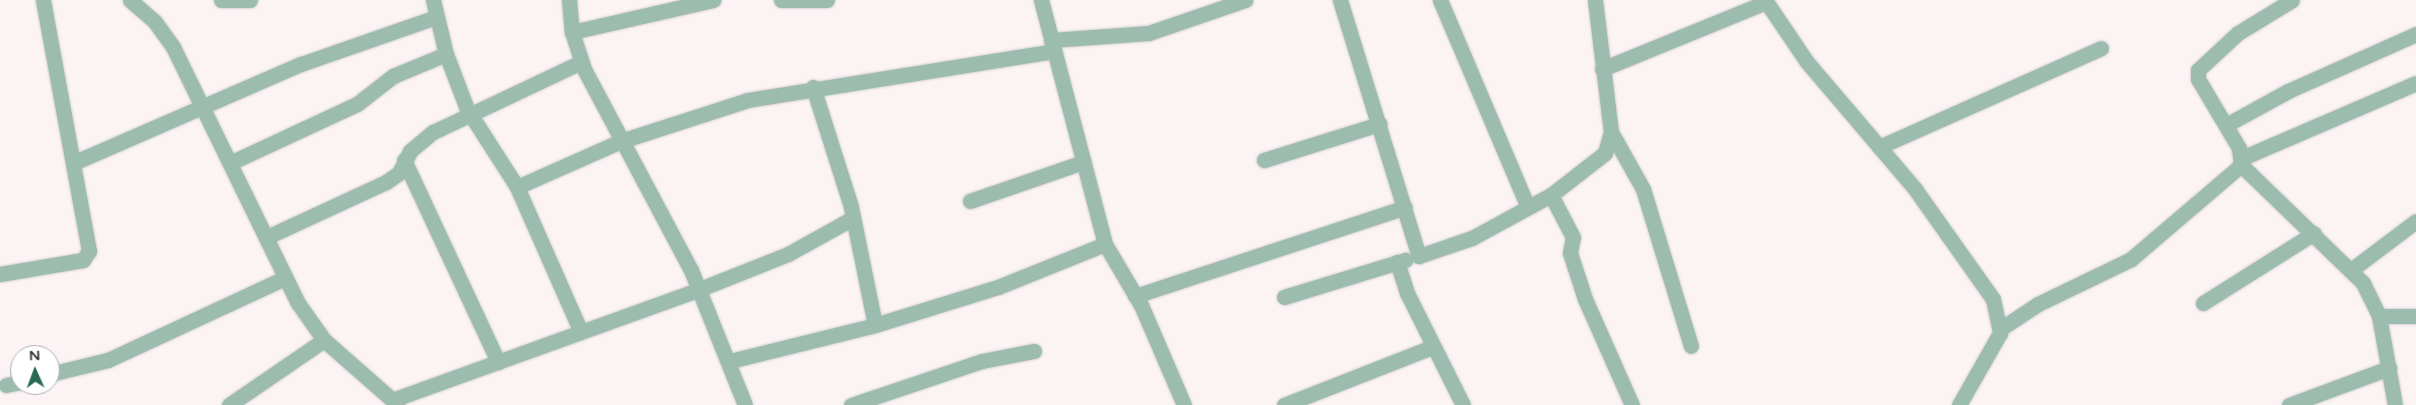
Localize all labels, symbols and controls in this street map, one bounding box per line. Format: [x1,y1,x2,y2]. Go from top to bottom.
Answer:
north arrow [10,345,60,395]
text: N [29,347,40,364]

